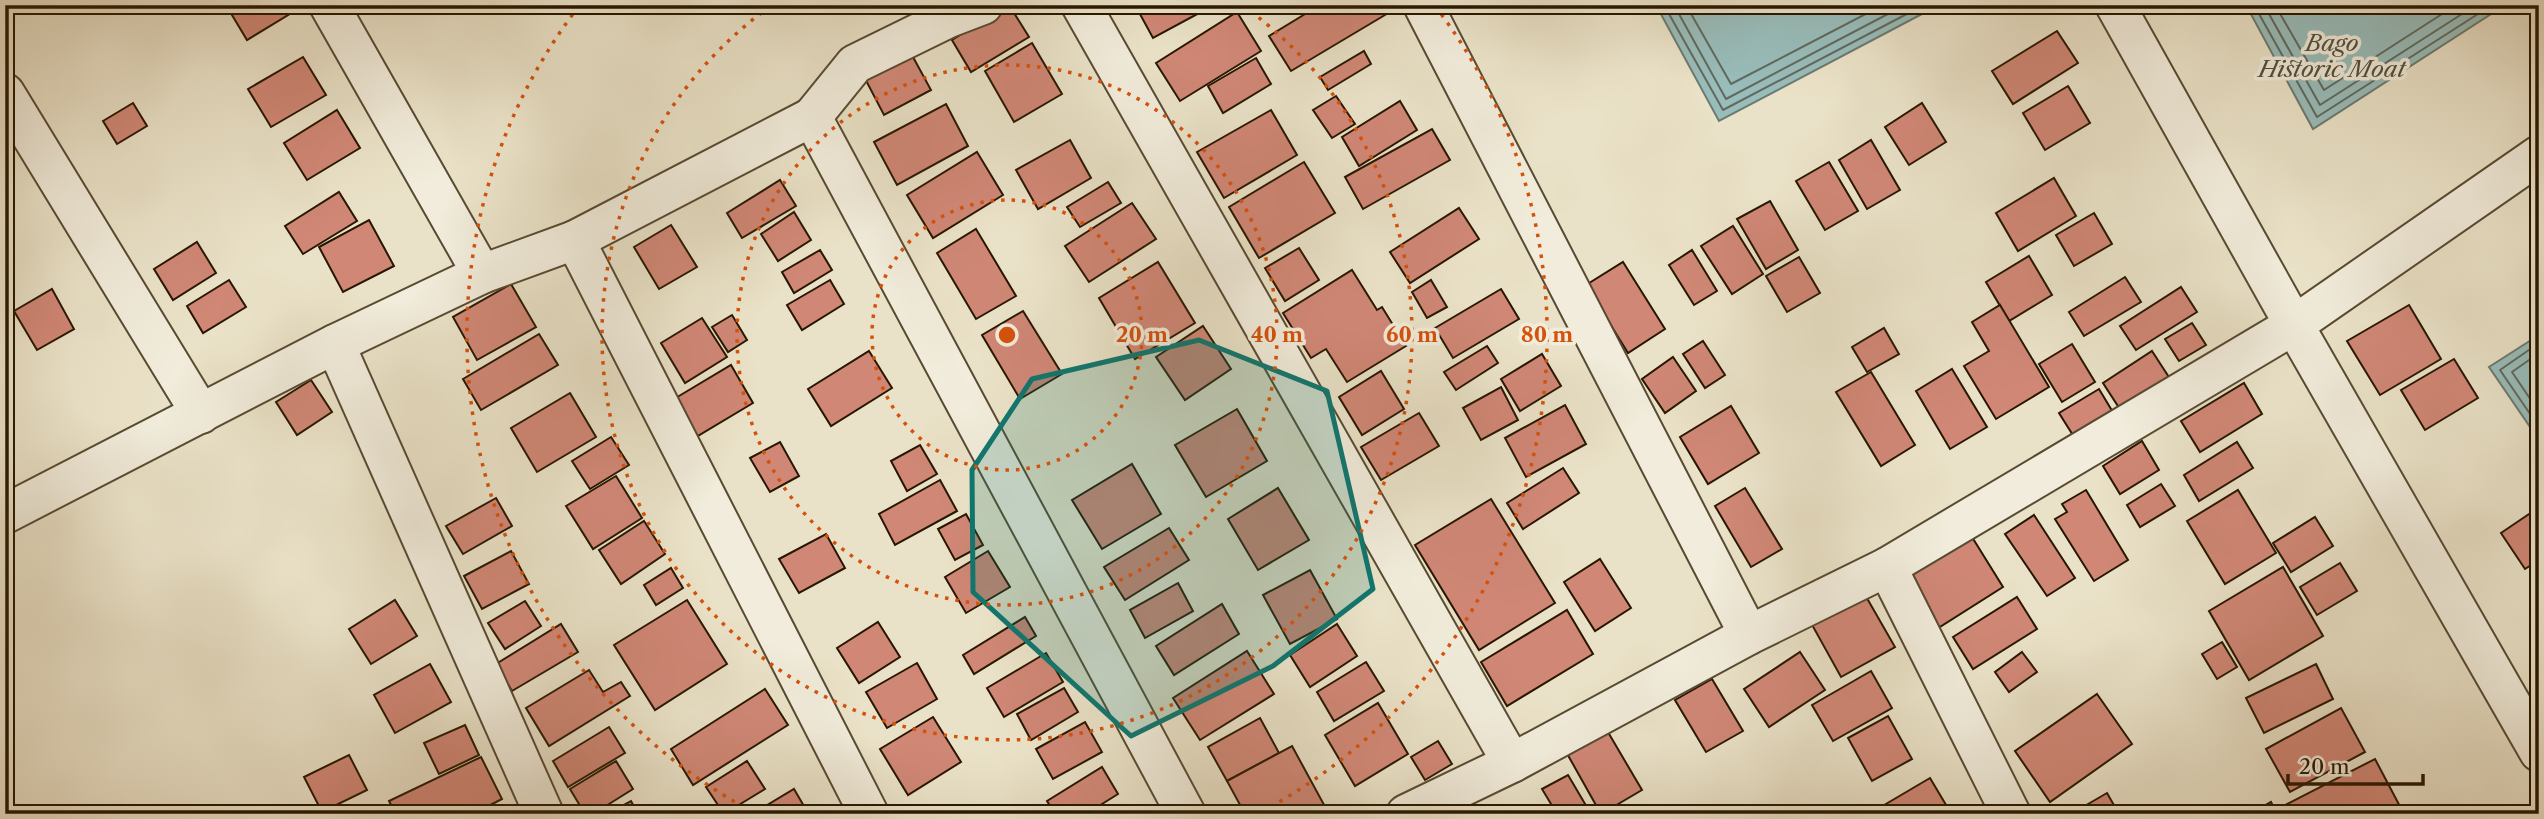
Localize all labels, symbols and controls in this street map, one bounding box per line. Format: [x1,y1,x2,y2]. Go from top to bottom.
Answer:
water label: Bago Historic Moat [2256,29,2408,83]
text: 20 m [1116,322,1168,347]
text: 40 m [1251,322,1303,347]
text: 60 m [1386,322,1438,347]
text: 80 m [1521,322,1573,347]
centre of rings [995,323,1019,347]
scale bar [2288,742,2423,786]
text: 20 m [2299,754,2350,779]

